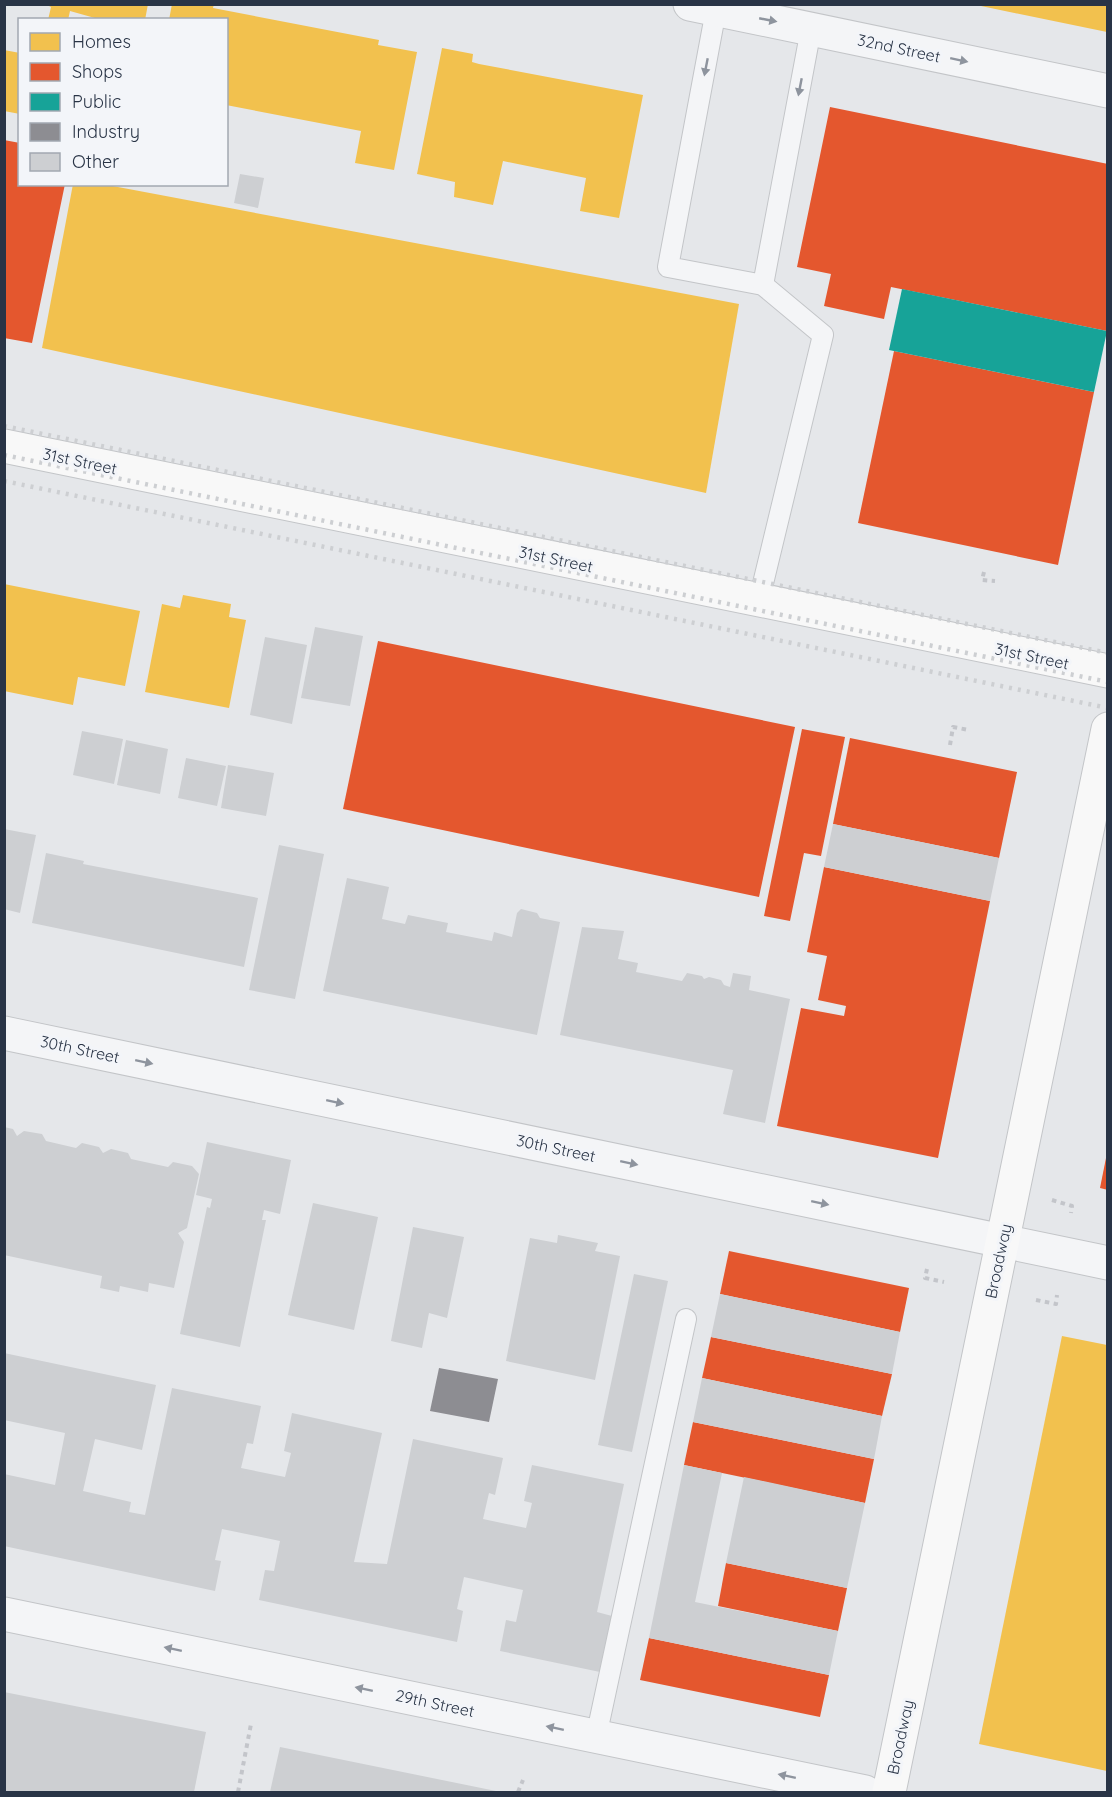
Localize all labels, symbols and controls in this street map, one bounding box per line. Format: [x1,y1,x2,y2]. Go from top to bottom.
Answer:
one-way arrow [758,16,777,25]
legend [18,18,228,186]
street label: 32nd Street [856,29,942,67]
text: Homes [72,30,131,53]
one-way arrow [949,56,968,65]
one-way arrow [701,58,710,77]
text: Shops [72,60,123,83]
one-way arrow [795,77,804,96]
text: Public [72,90,121,113]
text: Industry [72,120,140,143]
text: Other [72,150,119,173]
street label: 31st Street [41,443,119,479]
street label: 31st Street [517,541,595,577]
street label: 31st Street [993,638,1071,674]
street label: 30th Street [39,1031,121,1067]
one-way arrow [135,1058,154,1067]
one-way arrow [326,1098,345,1107]
street label: 30th Street [515,1130,597,1166]
one-way arrow [619,1159,638,1168]
one-way arrow [810,1199,829,1208]
street label: Broadway [980,1222,1016,1300]
one-way arrow [163,1644,182,1653]
one-way arrow [355,1683,373,1693]
street label: 29th Street [394,1685,476,1721]
street label: Broadway [882,1698,918,1776]
one-way arrow [545,1723,564,1732]
one-way arrow [778,1771,796,1781]

